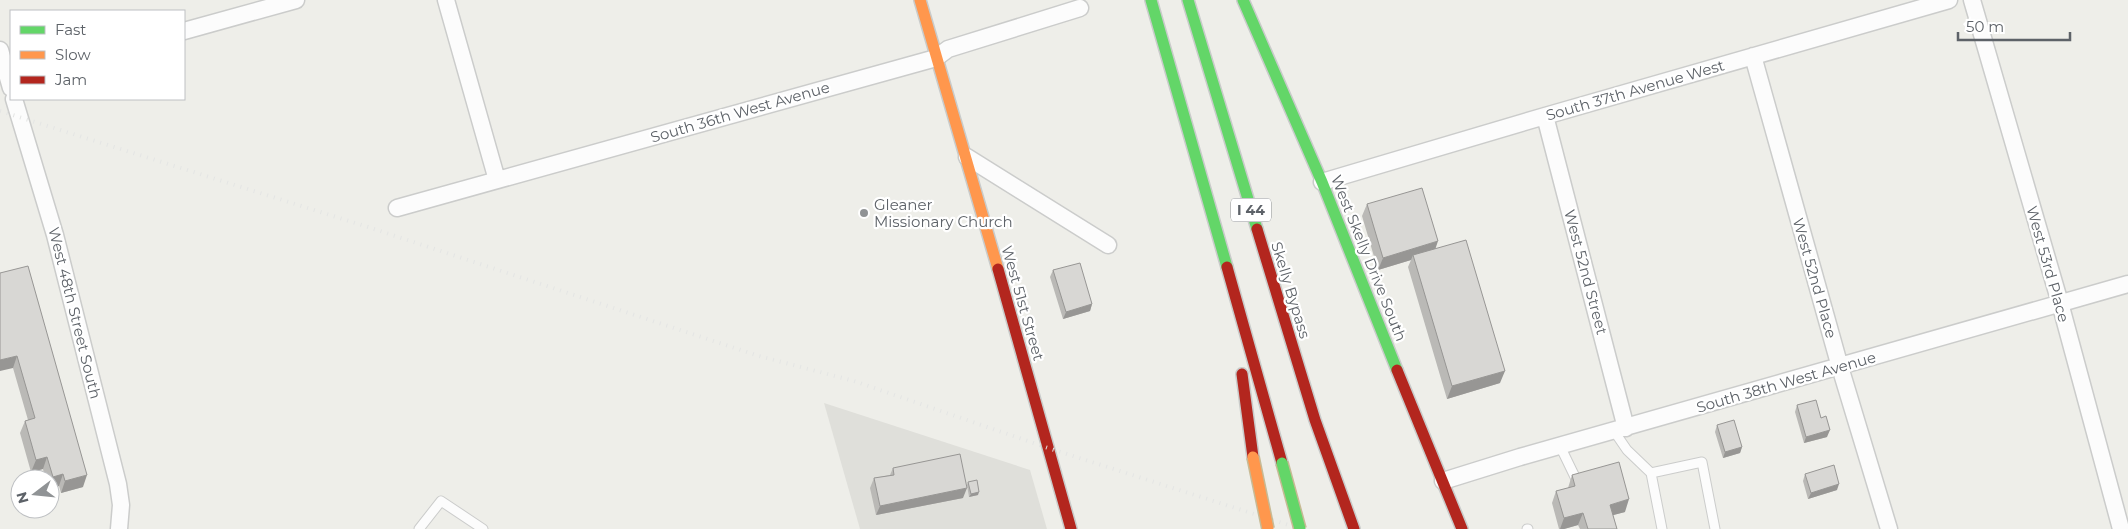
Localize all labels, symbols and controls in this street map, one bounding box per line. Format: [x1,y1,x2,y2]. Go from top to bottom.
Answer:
legend [10,10,185,100]
scale bar [1958,10,2070,42]
text: 50 m [1966,17,2004,36]
text: Fast [55,20,86,39]
text: Slow [55,45,91,64]
street label: South 37th Avenue West [1544,55,1726,125]
text: Jam [54,70,87,89]
street label: South 36th West Avenue [648,77,832,147]
street label: West Skelly Drive South [1327,172,1411,344]
place label: Gleaner Missionary Church [874,195,1013,231]
road number: I 44 [1231,198,1271,222]
street label: West 53rd Place [2022,204,2074,324]
marker: Gleaner Missionary Church [858,207,870,219]
street label: West 52nd Street [1560,207,1612,337]
street label: West 52nd Place [1789,216,1841,340]
street label: West 48th Street South [44,225,106,401]
street label: Skelly Bypass [1267,239,1315,341]
street label: West 51st Street [997,243,1049,363]
street label: South 38th West Avenue [1694,347,1878,417]
north arrow [10,469,60,519]
text: N [12,490,33,506]

